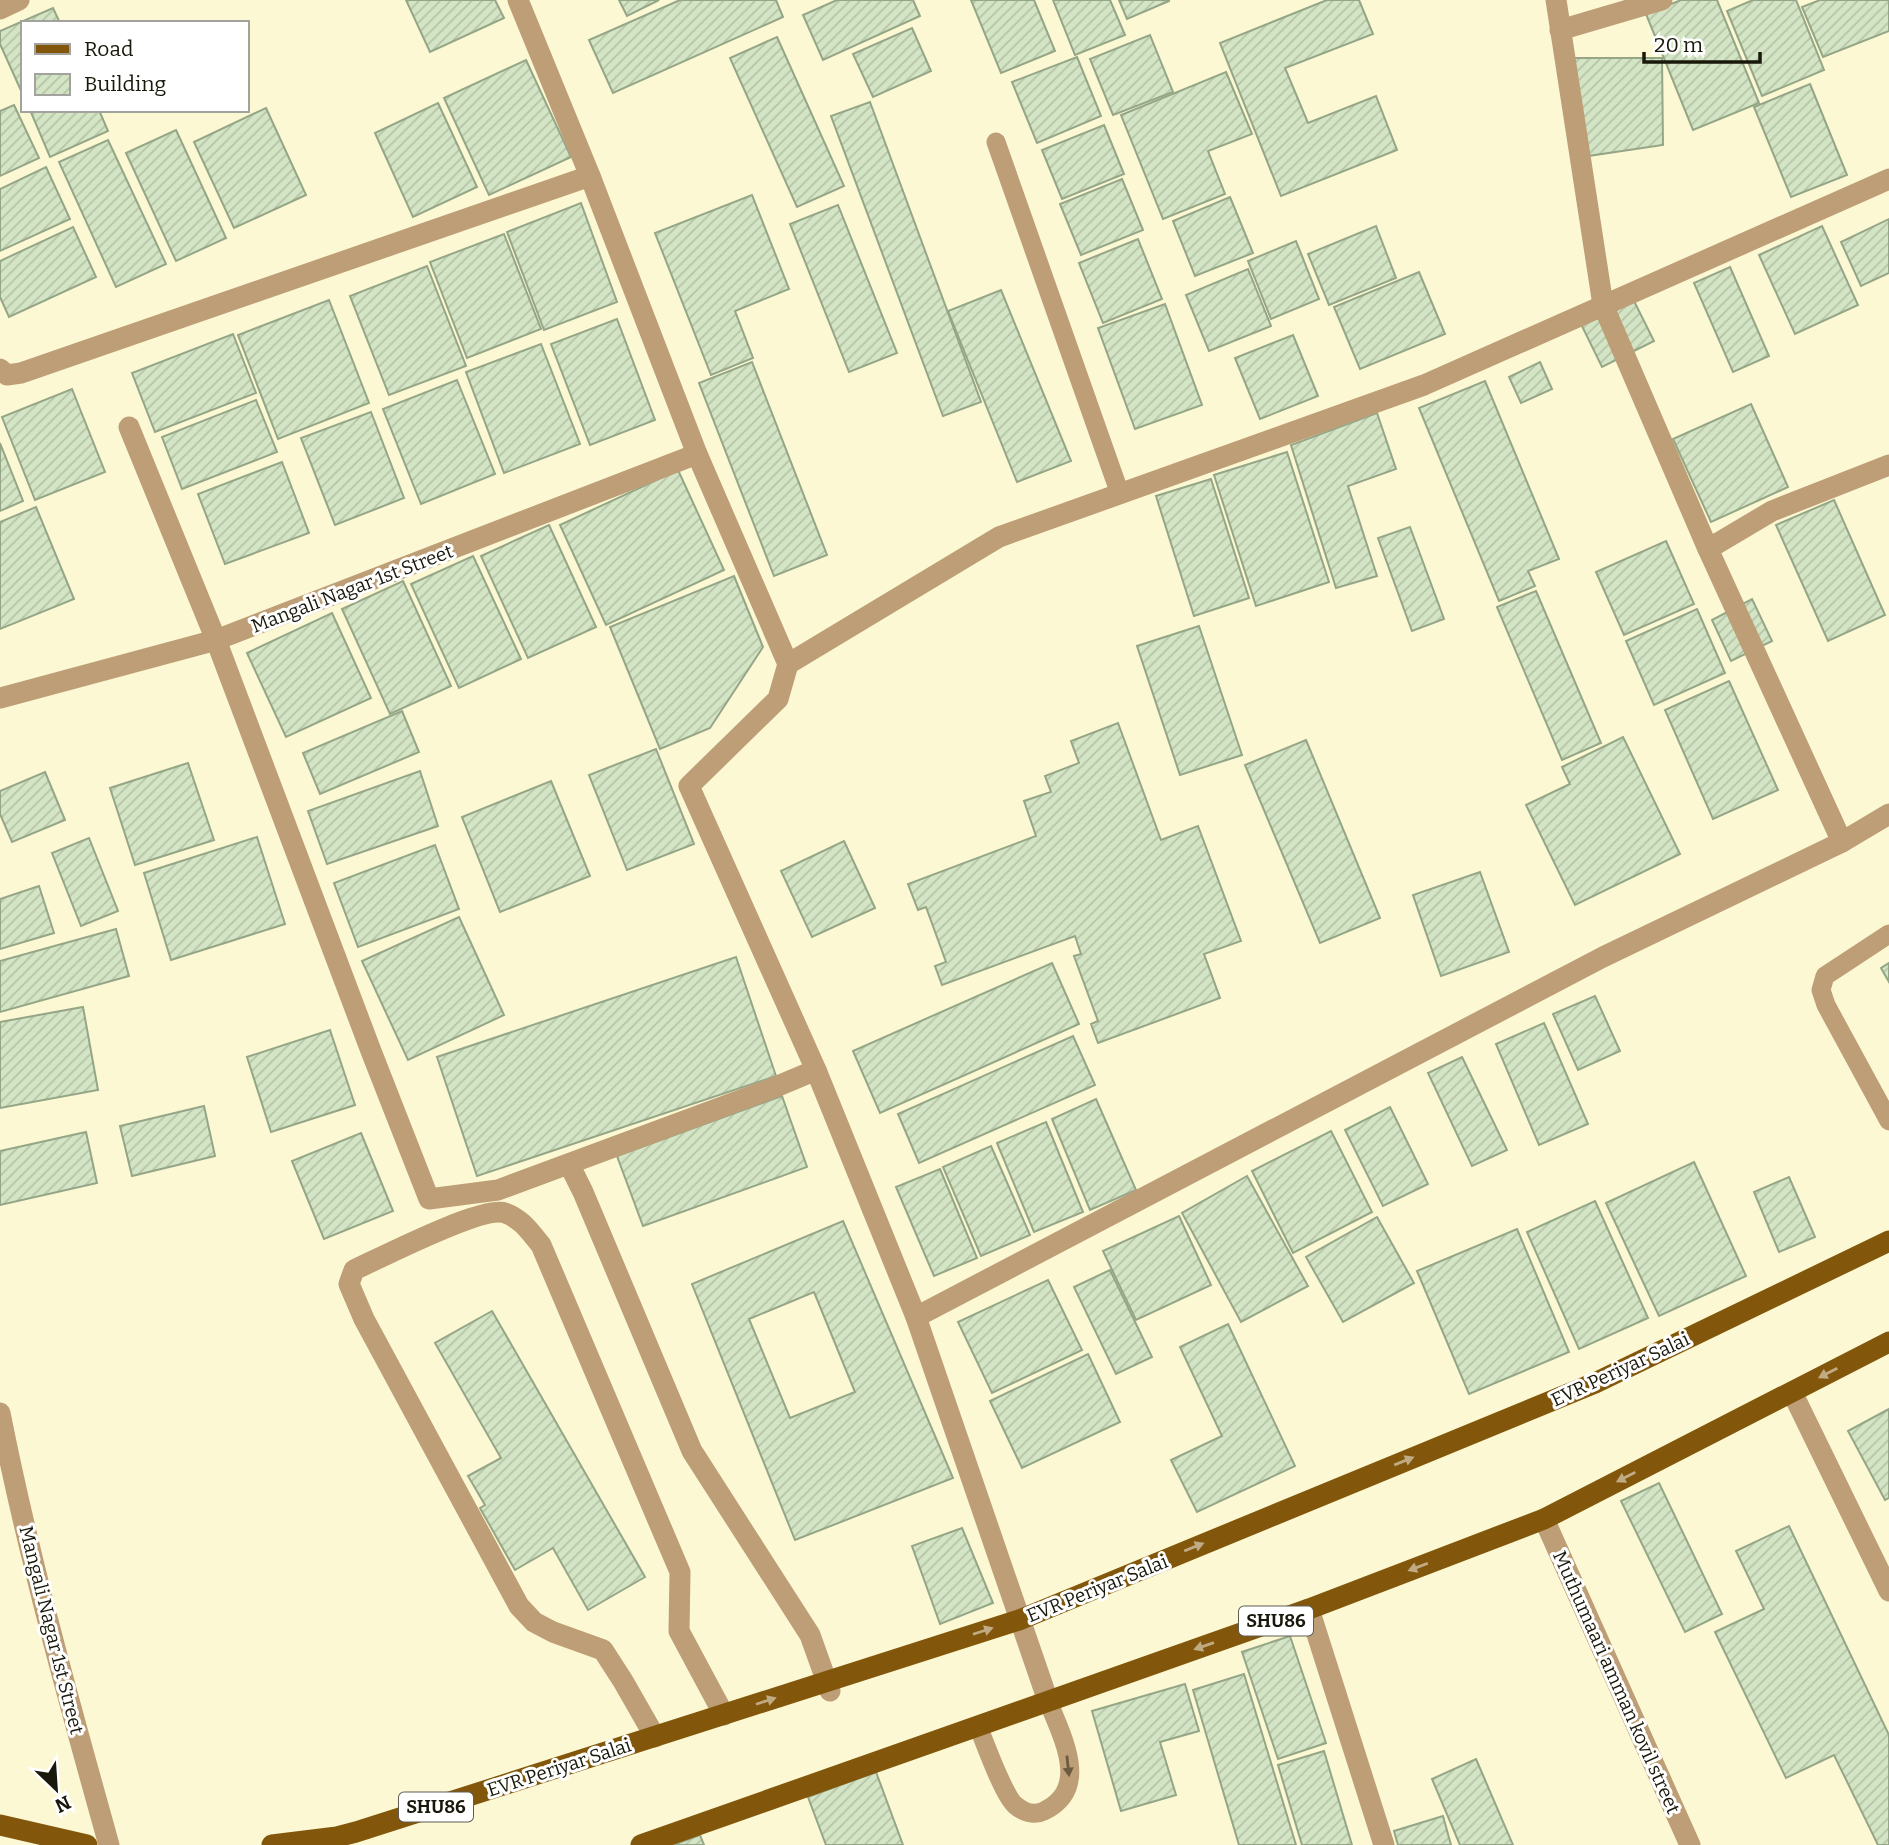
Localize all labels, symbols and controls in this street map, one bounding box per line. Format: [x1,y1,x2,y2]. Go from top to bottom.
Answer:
legend [21,21,248,112]
scale bar [1644,21,1759,65]
text: 20 m [1654,32,1703,58]
text: Road [84,36,133,62]
text: Building [84,71,167,97]
street label: Mangali Nagar 1st Street [248,539,456,638]
street label: EVR Periyar Salai [1547,1327,1693,1412]
one-way arrow [1818,1367,1838,1379]
one-way arrow [1394,1455,1415,1466]
one-way arrow [1616,1472,1636,1483]
street label: Mangali Nagar 1st Street [14,1524,89,1737]
one-way arrow [1184,1542,1205,1553]
street label: Muthumaari amman kovil street [1548,1547,1685,1817]
street label: EVR Periyar Salai [1023,1550,1171,1627]
one-way arrow [1407,1562,1428,1573]
road number: SHU86 [1239,1606,1313,1636]
one-way arrow [973,1626,994,1636]
one-way arrow [1194,1641,1215,1652]
one-way arrow [756,1695,777,1705]
street label: EVR Periyar Salai [484,1733,634,1802]
north arrow [21,1754,91,1824]
one-way arrow [1063,1755,1074,1777]
text: N [51,1790,74,1818]
road number: SHU86 [399,1793,473,1822]

